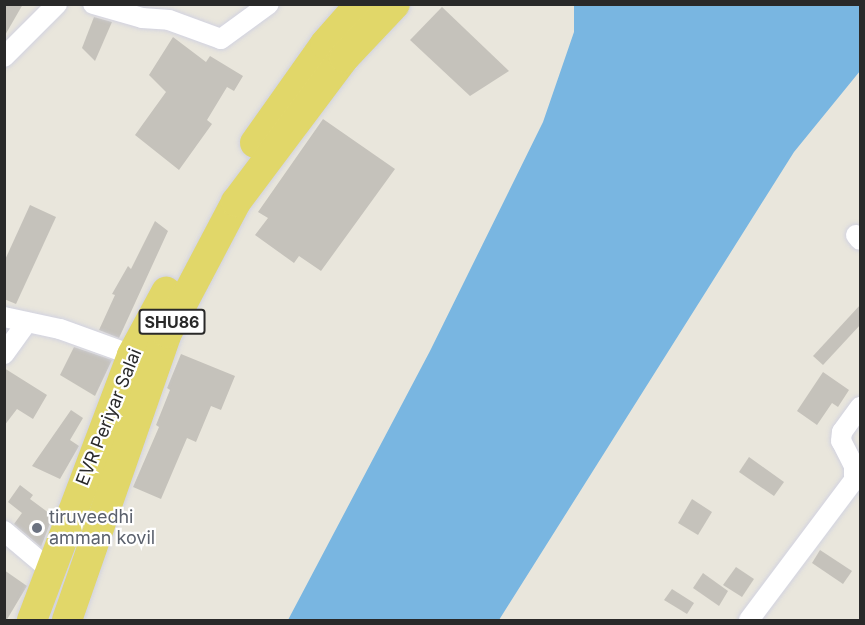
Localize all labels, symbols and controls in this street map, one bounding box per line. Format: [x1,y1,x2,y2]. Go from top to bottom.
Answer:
road number: SHU86 [138,309,207,335]
street label: EVR Periyar Salai [72,345,146,489]
place label: tiruveedhi amman kovil [49,507,155,550]
marker: tiruveedhi amman kovil [30,521,44,535]

